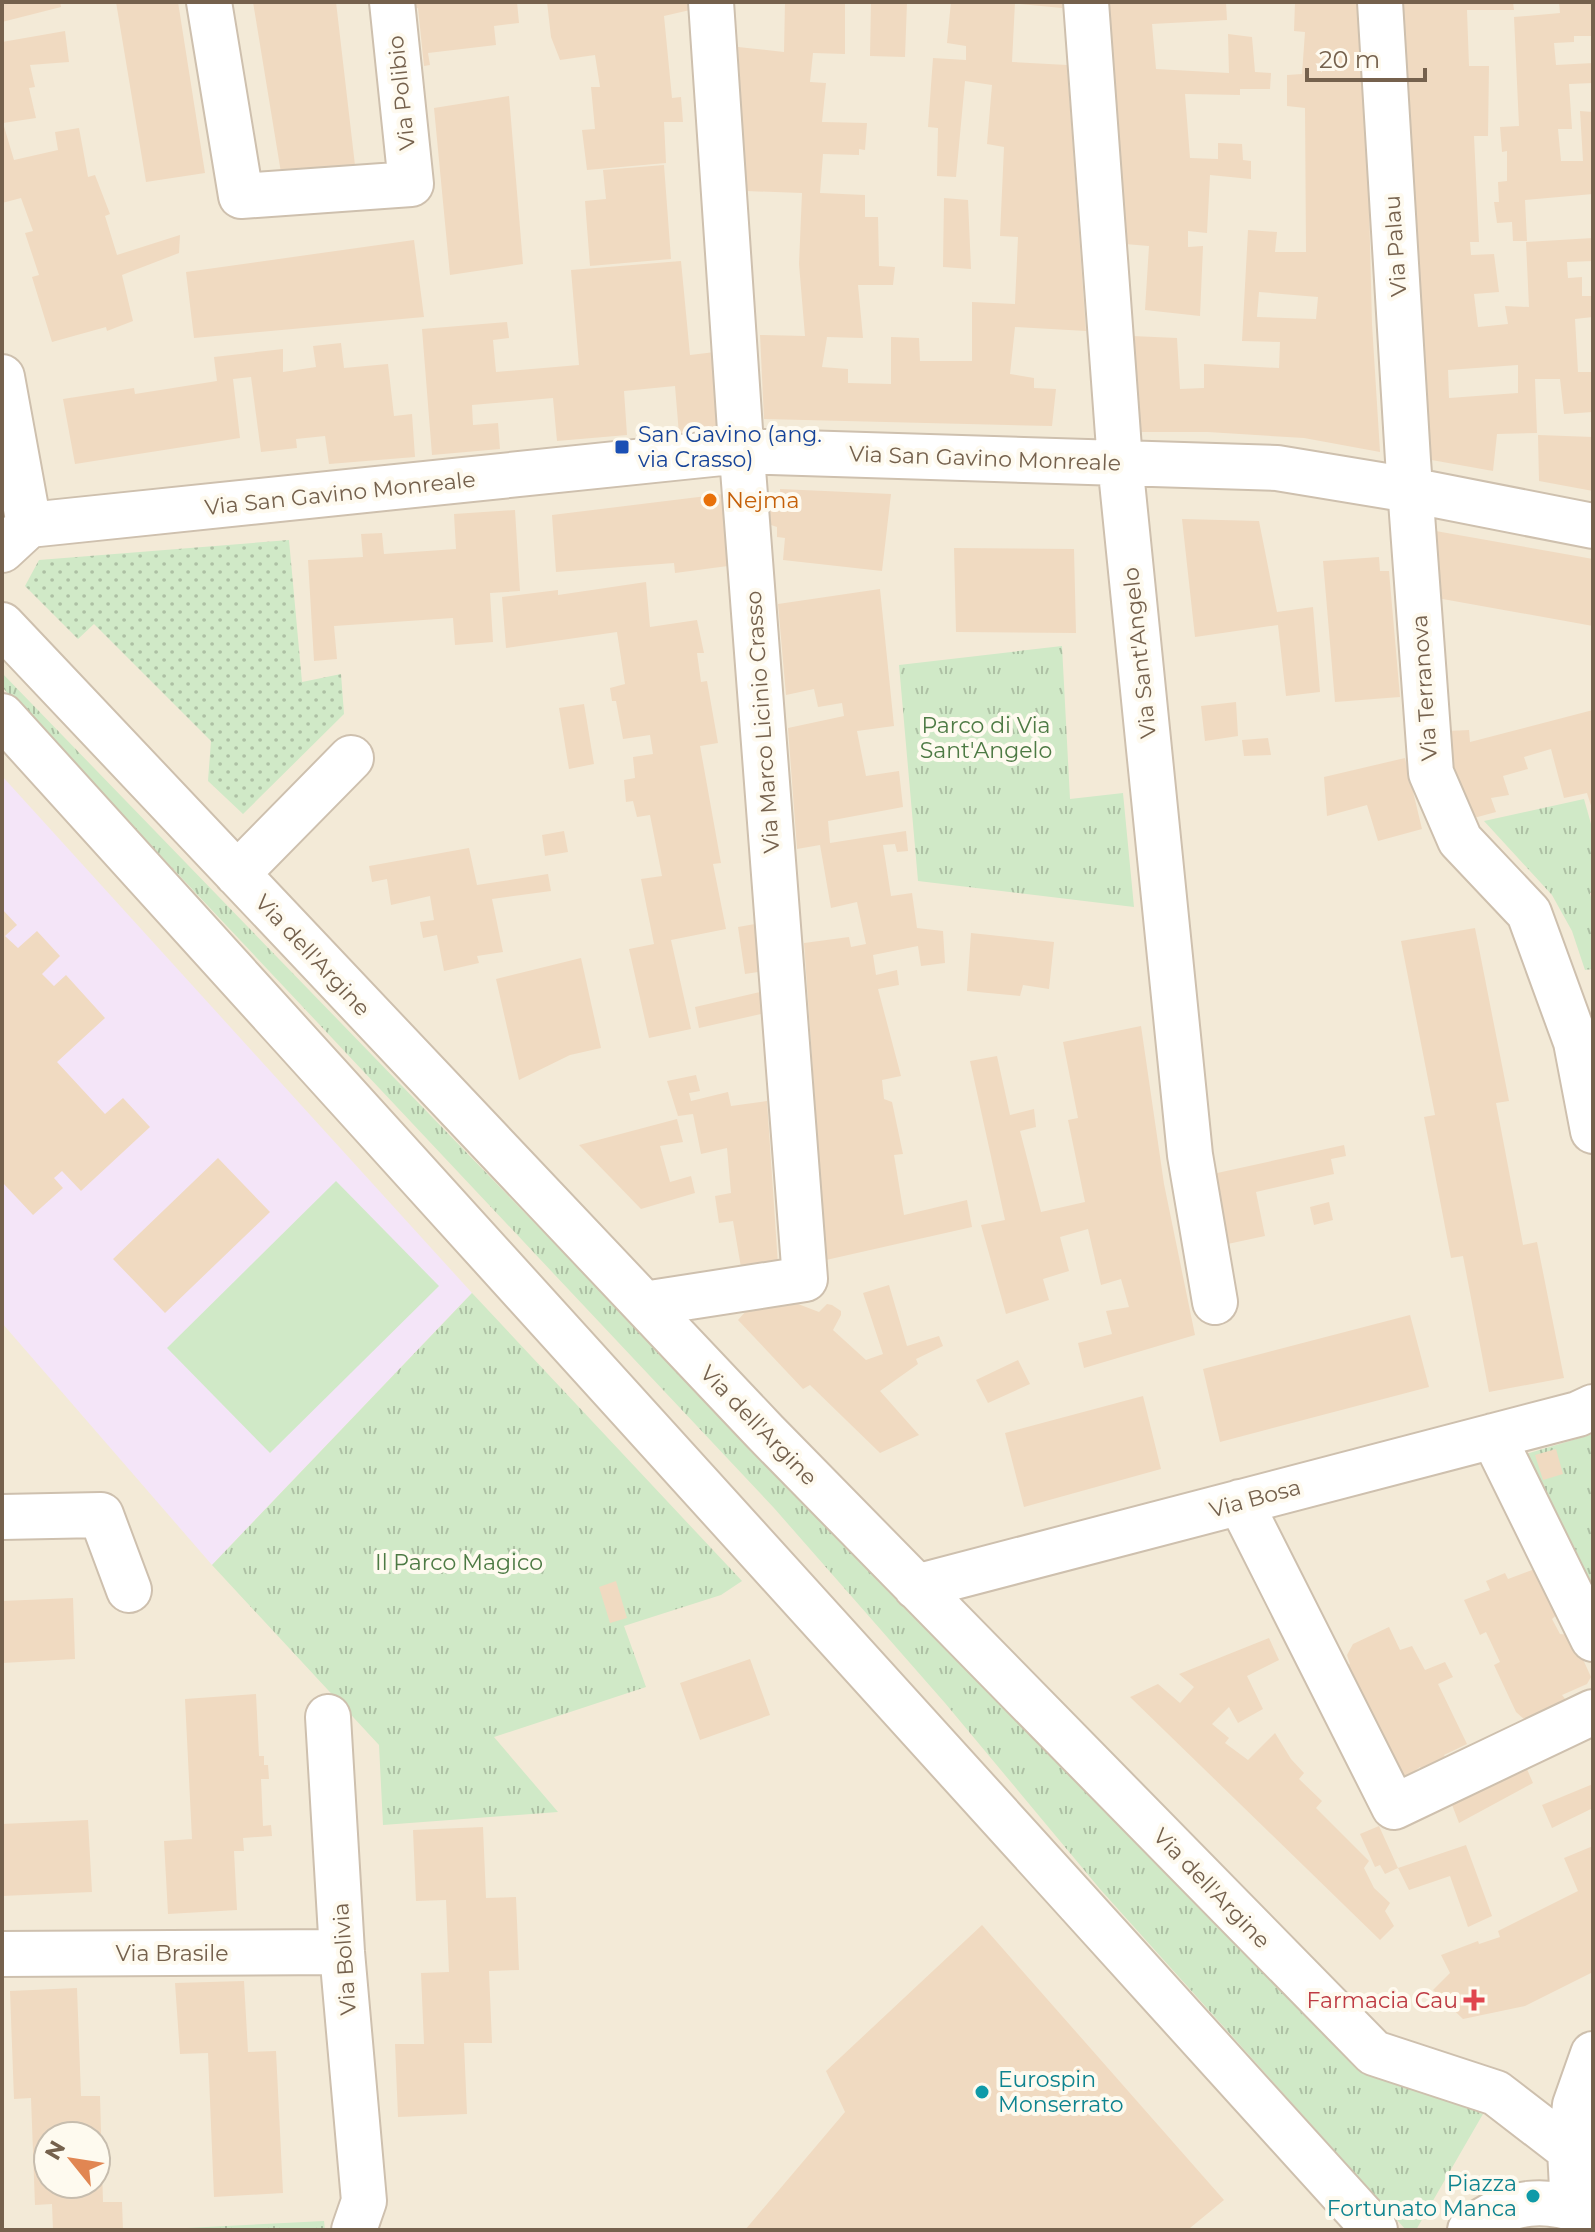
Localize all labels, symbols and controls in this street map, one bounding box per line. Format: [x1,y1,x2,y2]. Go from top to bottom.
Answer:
scale bar [1307,32,1425,82]
street label: Via Polibio [382,34,421,152]
text: 20 m [1319,45,1380,74]
street label: Via Palau [1378,194,1413,298]
place label: San Gavino (ang. via Crasso) [638,421,822,473]
marker: San Gavino (ang. via Crasso) [613,438,631,456]
street label: Via San Gavino Monreale [849,440,1121,477]
street label: Via San Gavino Monreale [203,466,477,521]
place label: Nejma [726,487,799,514]
marker: Nejma [701,491,719,509]
street label: Via Sant'Angelo [1117,566,1162,740]
street label: Via Marco Licinio Crasso [740,590,785,854]
street label: Via Terranova [1406,614,1443,762]
park label: Parco di Via Sant'Angelo [920,712,1052,764]
street label: Via dell'Argine [249,889,376,1022]
street label: Via dell'Argine [695,1360,823,1491]
street label: Via Bosa [1206,1473,1304,1524]
park label: Il Parco Magico [375,1549,543,1576]
street label: Via dell'Argine [1148,1823,1276,1954]
street label: Via Bolivia [327,1902,362,2016]
street label: Via Brasile [116,1940,229,1967]
place label: Farmacia Cau [1307,1987,1458,2014]
marker: Farmacia Cau [1465,1991,1483,2009]
place label: Eurospin Monserrato [998,2066,1124,2118]
marker: Eurospin Monserrato [973,2083,991,2101]
north arrow [32,2120,112,2200]
text: N [39,2136,71,2165]
place label: Piazza Fortunato Manca [1327,2170,1517,2222]
marker: Piazza Fortunato Manca [1524,2187,1542,2205]

